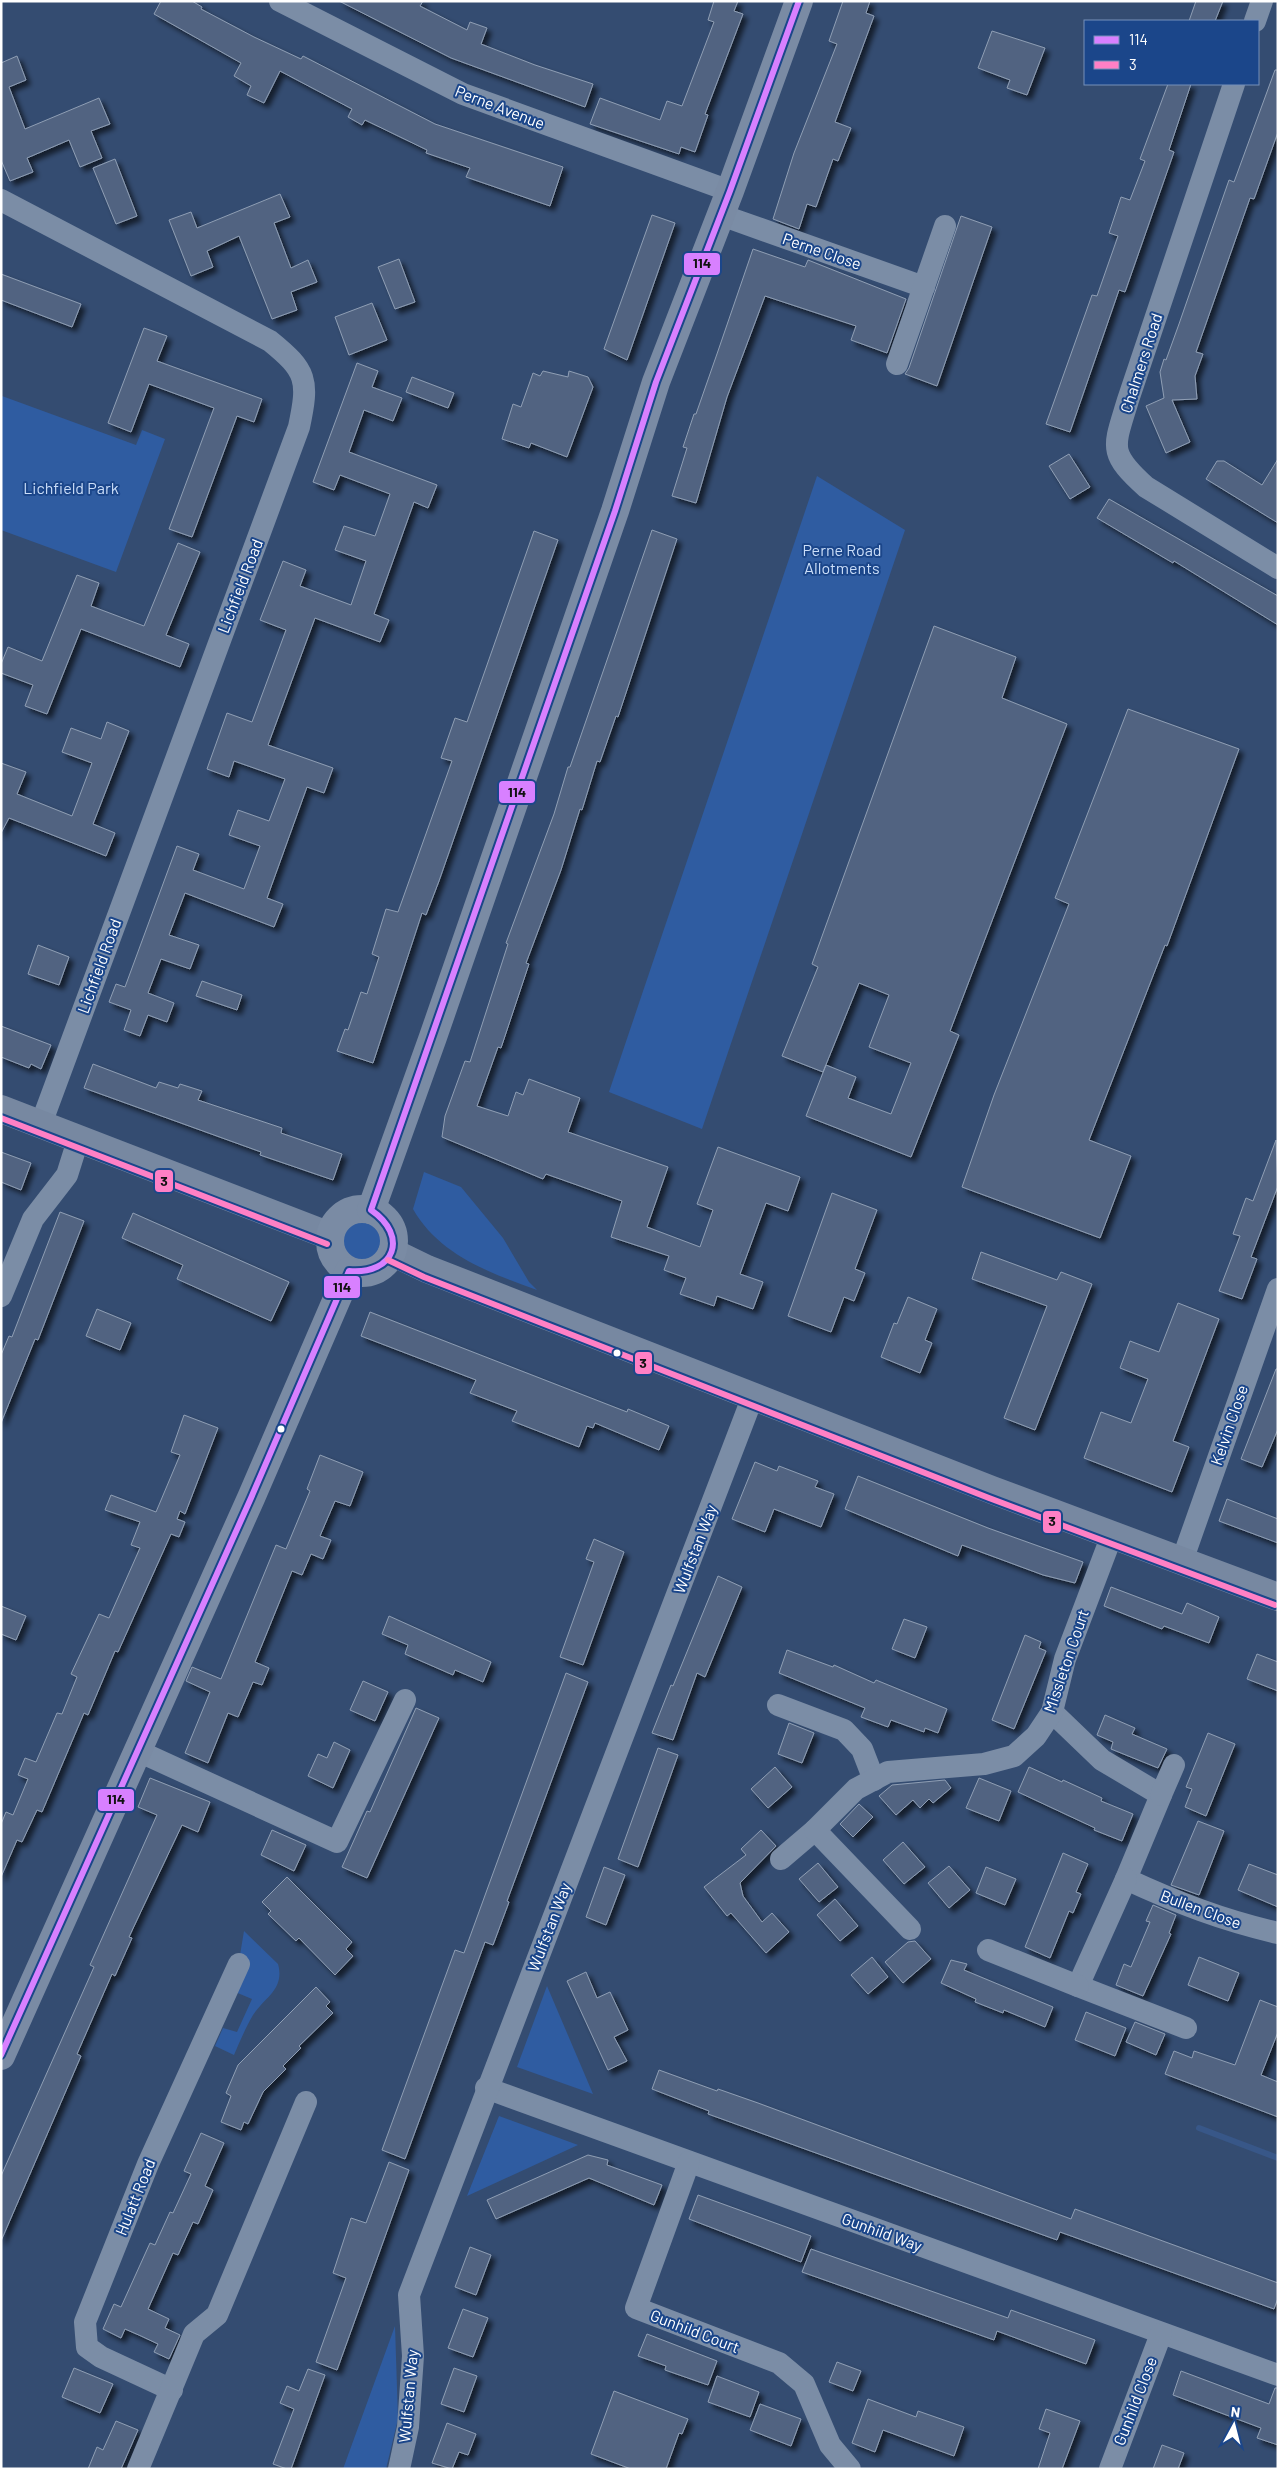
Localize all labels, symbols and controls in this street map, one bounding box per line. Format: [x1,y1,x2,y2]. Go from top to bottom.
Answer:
legend [1084,20,1259,85]
text: 114 [1129,30,1148,48]
text: 3 [1129,55,1137,73]
street label: Perne Avenue [453,81,548,132]
street label: Perne Close [780,228,864,273]
line badge: 114 [683,252,721,276]
text: 114 [693,254,711,271]
street label: Chalmers Road [1115,311,1166,415]
park label: Lichfield Park [23,478,119,497]
street label: Lichfield Road [213,536,266,636]
park label: Perne Road Allotments [802,540,882,577]
line badge: 114 [498,780,536,804]
text: 114 [508,783,526,800]
street label: Lichfield Road [73,916,124,1016]
line badge: 3 [154,1169,174,1193]
text: 3 [160,1172,168,1189]
line badge: 114 [323,1275,361,1299]
text: 114 [333,1278,351,1295]
unlabelled marker [612,1348,622,1358]
line badge: 3 [634,1351,653,1375]
text: 3 [639,1354,647,1371]
street label: Kelvin Close [1206,1382,1251,1467]
unlabelled marker [276,1424,286,1434]
street label: Wulfstan Way [669,1501,720,1596]
line badge: 3 [1042,1510,1062,1534]
text: 3 [1048,1512,1056,1529]
street label: Missleton Court [1039,1607,1092,1715]
line badge: 114 [97,1788,135,1812]
text: 114 [107,1790,125,1807]
street label: Wulfstan Way [523,1879,574,1974]
street label: Bullen Close [1158,1885,1244,1932]
street label: Hulatt Road [111,2156,159,2238]
street label: Gunhild Way [839,2208,925,2255]
street label: Gunhild Court [648,2305,743,2356]
street label: Wulfstan Way [394,2348,421,2444]
street label: Gunhild Close [1109,2354,1160,2448]
north arrow [1209,2400,1259,2450]
text: N [1230,2403,1241,2421]

